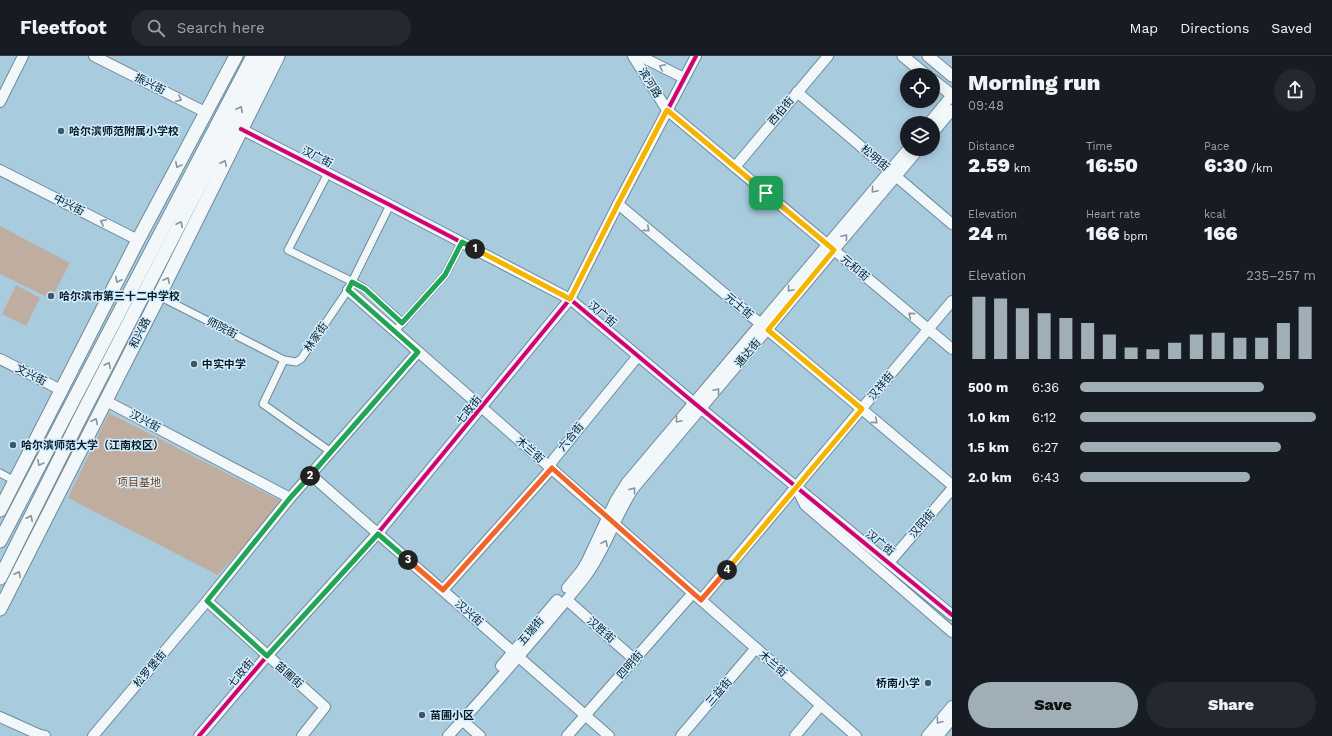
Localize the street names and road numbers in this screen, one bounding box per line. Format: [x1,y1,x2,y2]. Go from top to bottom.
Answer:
street label: 滨河路 [636,66,664,100]
street label: 振兴街 [132,71,168,97]
street label: 西伯街 [765,94,797,128]
street label: 松明街 [858,142,892,174]
street label: 汉广街 [299,144,335,170]
street label: 中兴街 [51,192,87,218]
street label: 元和街 [838,252,872,284]
street label: 元士街 [722,290,756,322]
street label: 汉广街 [585,298,619,330]
street label: 和兴路 [127,315,153,351]
street label: 师院街 [204,315,240,341]
street label: 林家街 [301,320,331,354]
street label: 通达街 [732,336,764,370]
street label: 文兴街 [13,362,49,388]
street label: 汉祥街 [865,369,897,403]
street label: 七政街 [454,393,484,427]
street label: 汉兴街 [127,408,163,434]
street label: 六合街 [556,420,586,454]
street label: 木兰街 [513,434,547,466]
street label: 汉阳街 [906,507,938,541]
street label: 汉广街 [863,528,897,558]
street label: 汉兴街 [452,597,486,629]
street label: 五瑞街 [515,614,547,648]
street label: 汉胜街 [584,614,618,646]
street label: 松罗堡街 [131,648,169,690]
street label: 四明街 [614,648,646,682]
street label: 木兰街 [756,648,790,680]
street label: 七政街 [225,656,257,690]
street label: 苗圃街 [272,659,306,691]
street label: 三益街 [703,675,735,709]

